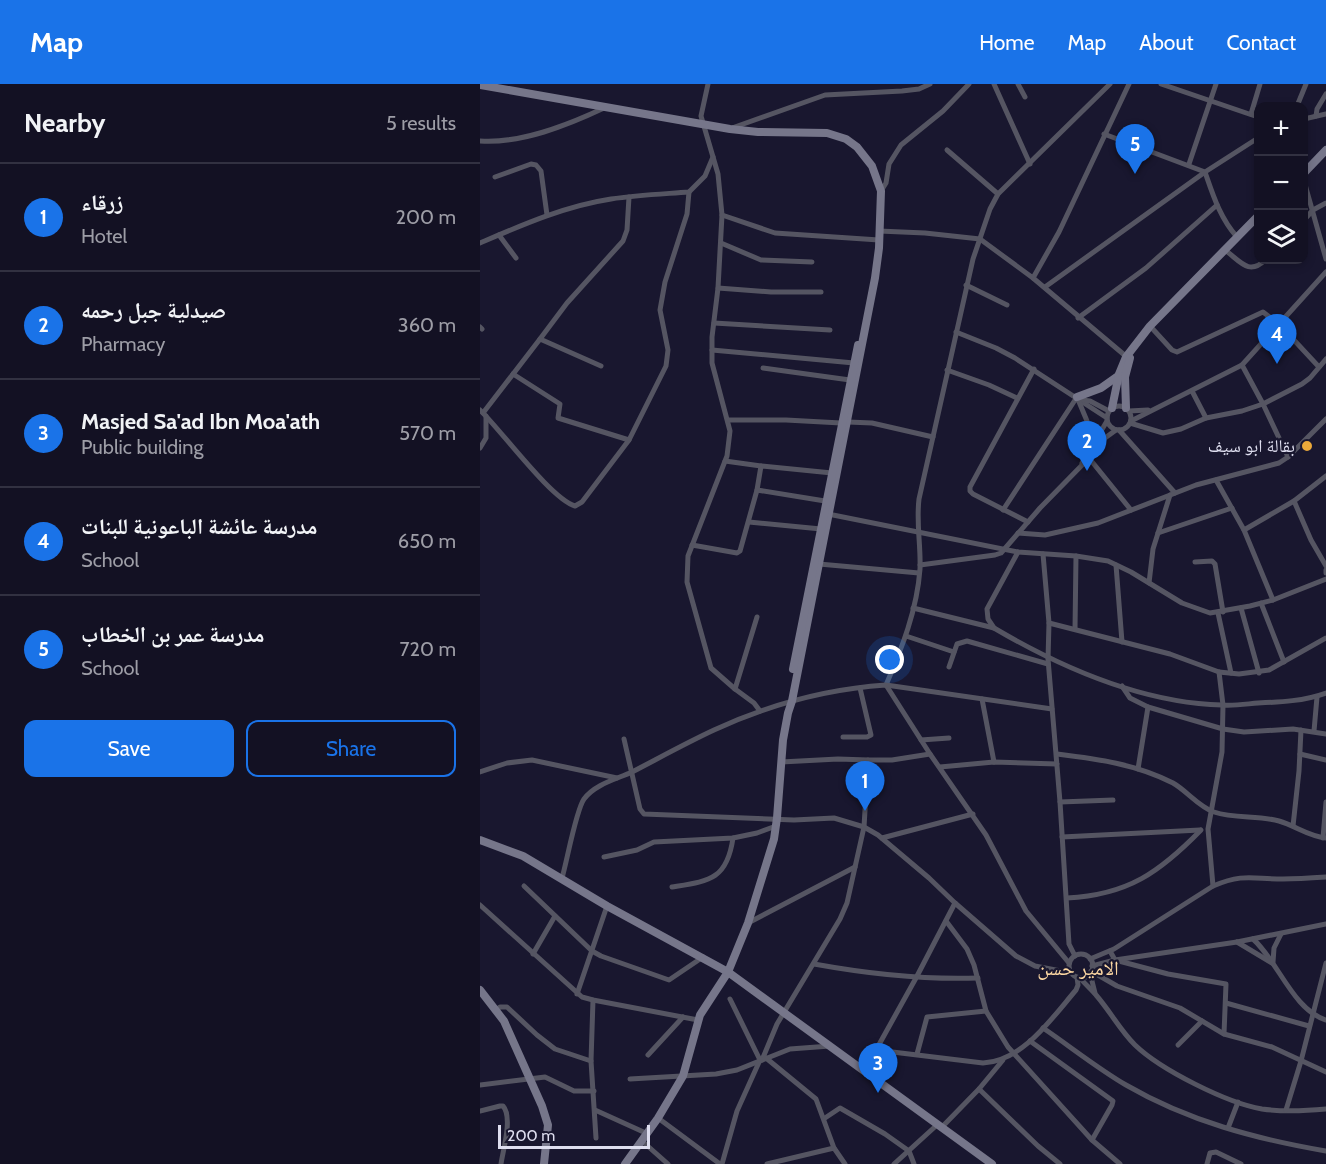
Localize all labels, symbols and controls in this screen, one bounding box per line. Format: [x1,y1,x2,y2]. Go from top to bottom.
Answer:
text: Map [30,25,83,59]
text: Home [979,30,1035,55]
text: Map [1068,30,1106,55]
text: About [1139,30,1193,55]
text: Contact [1226,30,1296,55]
map controls [1254,102,1308,264]
button: + [1254,102,1308,156]
text: Nearby [24,107,105,139]
text: 5 results [386,111,456,135]
pin: 5 [1116,124,1154,174]
button: − [1254,156,1308,210]
text: زرقاء [81,189,123,216]
text: 1 [40,205,47,229]
text: 200 m [396,205,456,229]
button: layers [1254,210,1308,264]
text: Hotel [81,224,127,248]
text: صيدلية جبل رحمه [81,297,226,324]
text: 2 [38,313,49,337]
text: 360 m [398,313,456,337]
pin: 4 [1258,314,1296,364]
text: Pharmacy [81,332,165,356]
text: Masjed Sa'ad Ibn Moa'ath [81,408,320,435]
text: 3 [38,421,49,445]
text: 570 m [399,421,456,445]
pin: 2 [1068,422,1106,471]
text: Public building [81,435,203,459]
place label: بقالة ابو سيف [1208,435,1295,457]
marker: بقالة ابو سيف [1300,439,1314,453]
text: مدرسة عائشة الباعونية للبنات [81,513,317,540]
text: 4 [37,529,50,553]
text: 650 m [398,529,456,553]
text: School [81,548,139,572]
text: مدرسة عمر بن الخطاب [81,621,264,648]
text: 5 [38,637,49,661]
text: 720 m [399,637,456,661]
your location [875,645,904,674]
text: School [81,656,139,680]
button: Save [24,720,234,777]
button: Share [246,720,456,777]
pin: 1 [846,762,884,811]
district label: الامير حسن [1037,956,1119,980]
pin: 3 [858,1044,898,1093]
scale bar [498,1122,650,1150]
text: 200 m [507,1126,555,1145]

